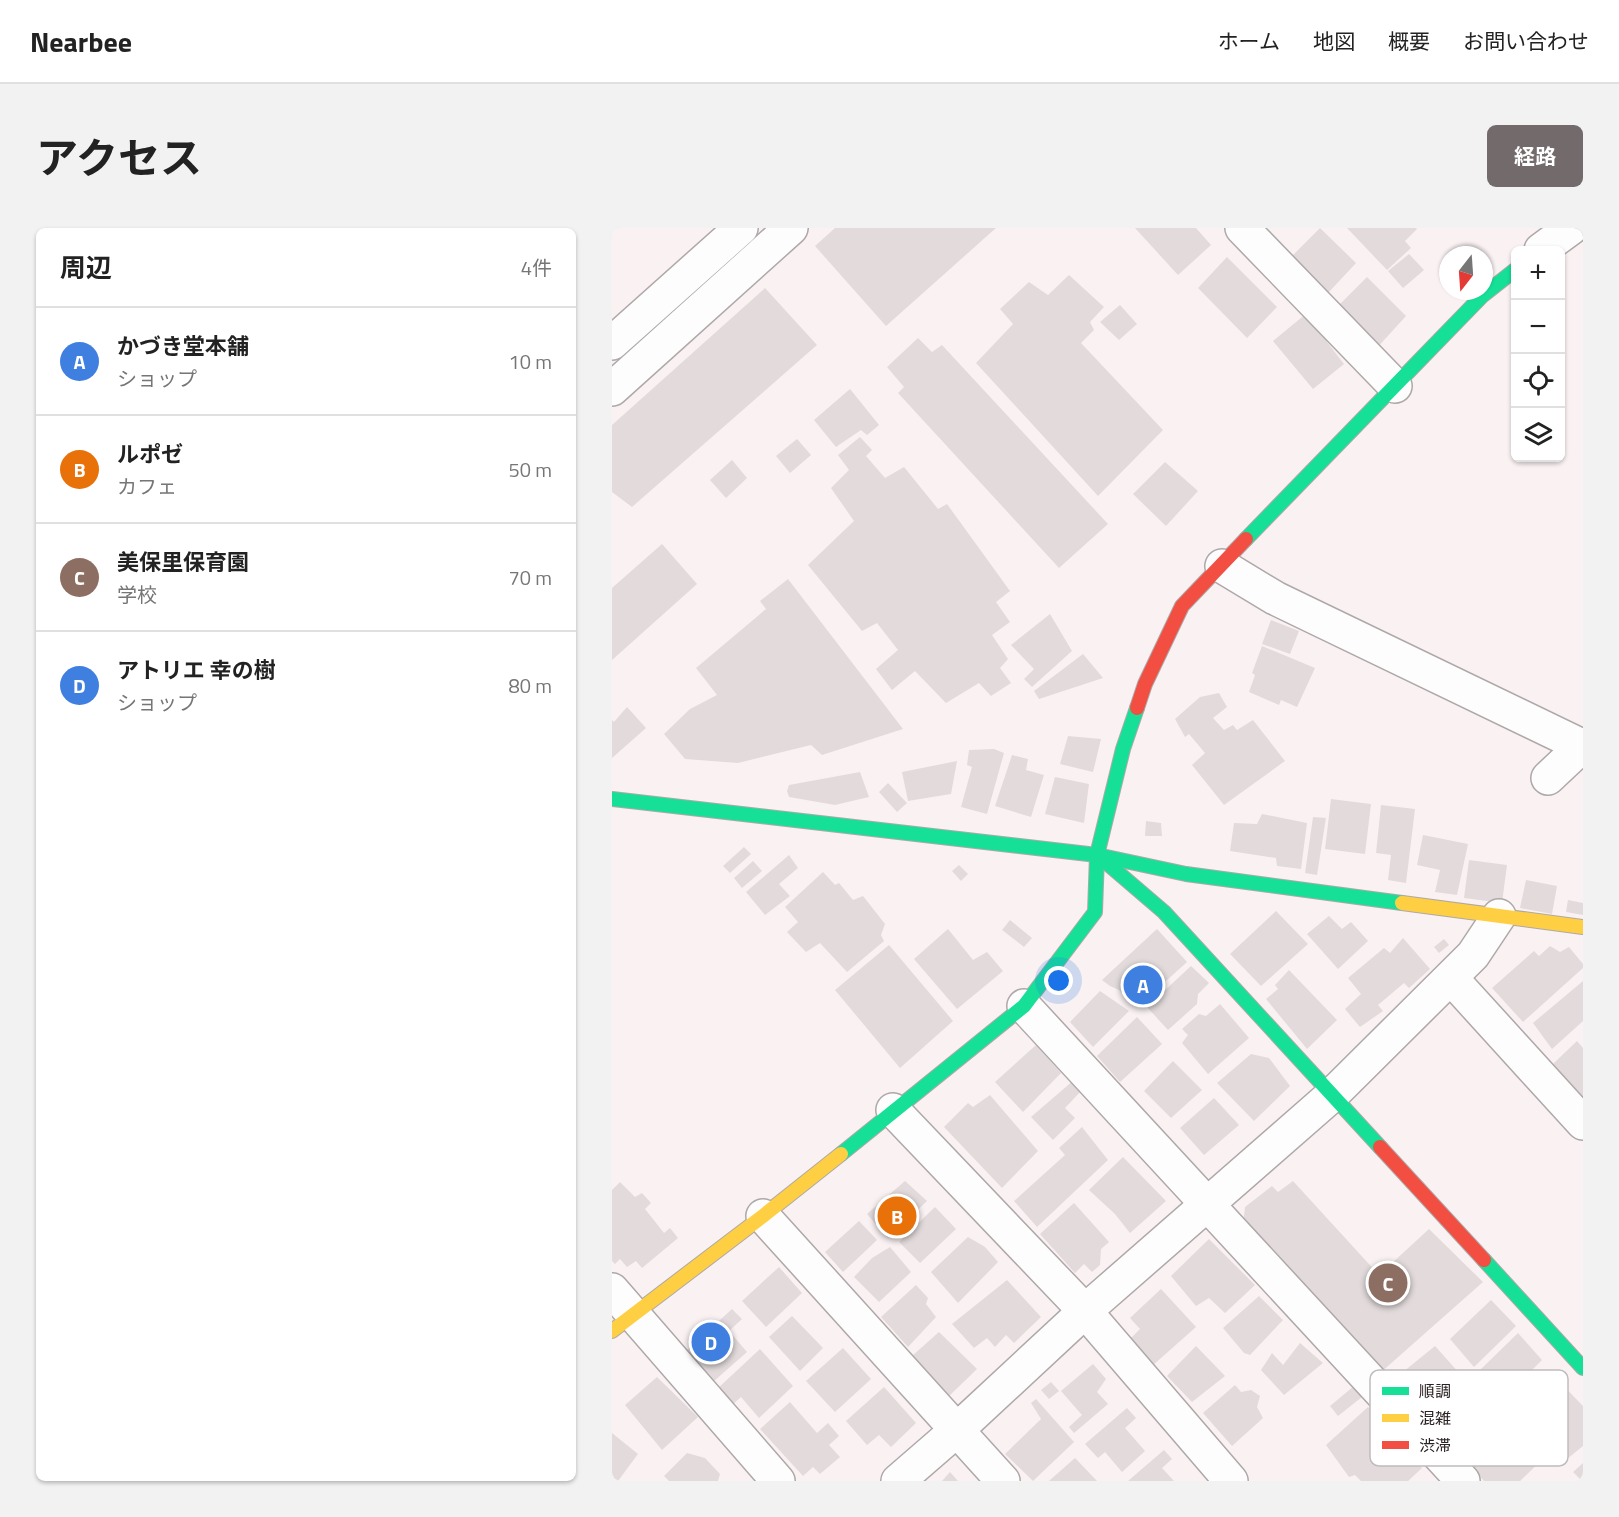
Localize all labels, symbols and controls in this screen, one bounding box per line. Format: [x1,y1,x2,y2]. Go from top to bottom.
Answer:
text: Nearbee [30,20,132,63]
text: ホーム [1218,25,1280,57]
text: 地図 [1313,25,1355,57]
text: 概要 [1388,25,1430,57]
text: お問い合わせ [1463,25,1589,57]
text: アクセス [36,125,202,189]
button: 経路 [1487,125,1583,187]
north arrow [1439,246,1493,300]
map controls [1511,246,1565,462]
button: + [1511,246,1565,300]
text: 周辺 [60,248,112,287]
text: 4件 [521,252,552,283]
button: − [1511,300,1565,354]
text: かづき堂本舗 [117,329,249,363]
text: A [73,346,86,377]
text: 10 m [508,346,552,377]
button: locate [1511,354,1565,408]
text: ショップ [117,363,197,394]
button: layers [1511,408,1565,462]
text: ルポゼ [117,437,183,471]
text: B [73,454,86,485]
text: 50 m [508,454,552,485]
text: カフェ [117,471,177,502]
text: 美保里保育園 [117,545,249,579]
text: C [74,562,85,593]
text: 70 m [508,562,552,593]
text: 学校 [117,579,157,610]
text: アトリエ 幸の樹 [117,653,276,687]
text: D [73,670,86,701]
text: 80 m [508,670,552,701]
text: ショップ [117,687,197,718]
pin: A [1124,962,1162,1008]
your location [1044,966,1073,995]
pin: B [878,1194,916,1238]
pin: C [1368,1260,1408,1306]
pin: D [692,1320,730,1364]
legend [1370,1370,1568,1466]
text: 順調 [1419,1379,1451,1403]
text: 混雑 [1419,1406,1451,1430]
text: 渋滞 [1419,1433,1451,1457]

